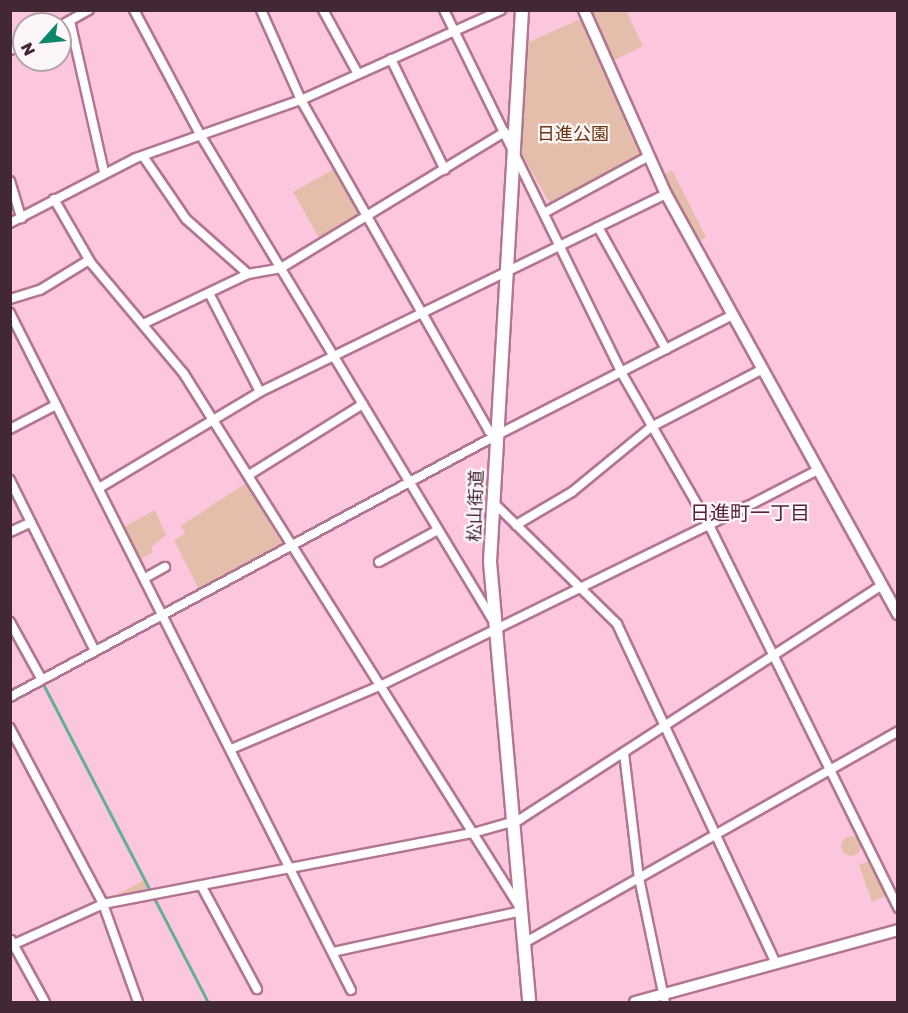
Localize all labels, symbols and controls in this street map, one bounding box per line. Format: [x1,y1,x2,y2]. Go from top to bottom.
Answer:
north arrow [12,12,72,72]
text: N [16,39,39,59]
park label: 日進公園 [537,122,609,144]
street label: 松山街道 [463,470,487,542]
district label: 日進町一丁目 [690,500,810,524]

